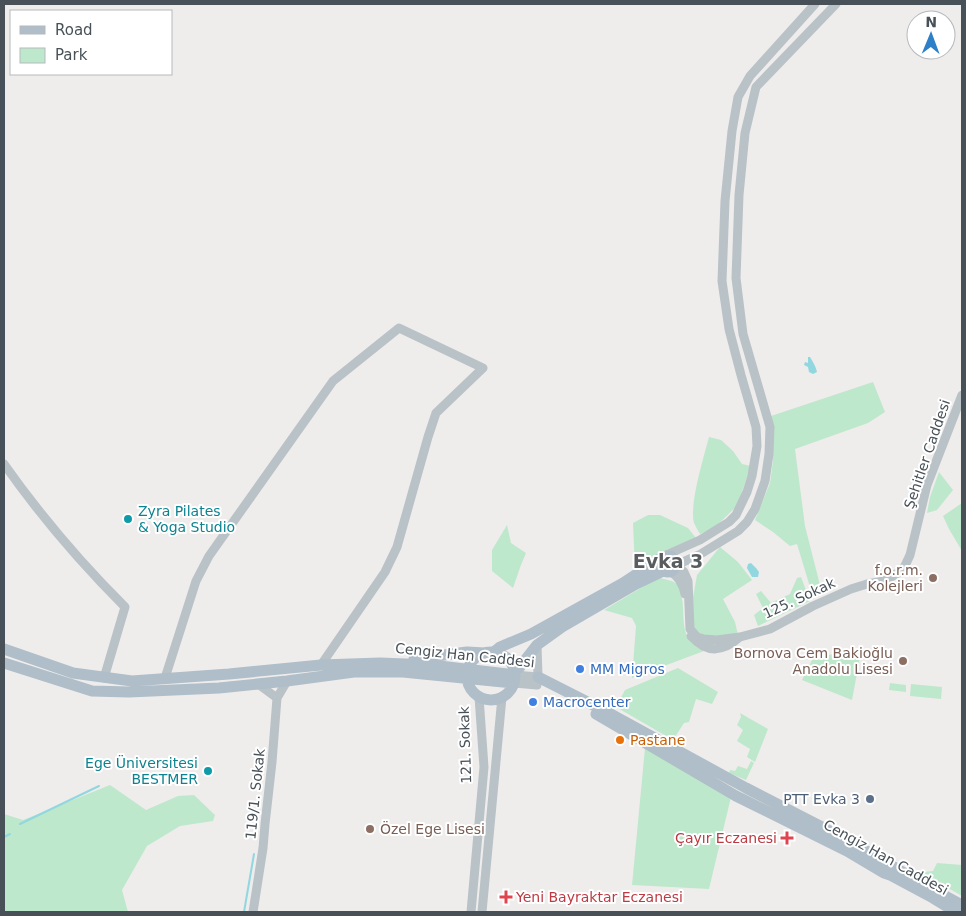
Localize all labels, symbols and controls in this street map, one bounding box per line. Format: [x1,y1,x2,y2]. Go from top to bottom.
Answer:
legend [10,10,172,75]
north arrow [906,10,956,60]
text: N [925,14,937,30]
text: Road [55,21,93,39]
text: Park [55,46,88,64]
street label: Şehitler Caddesi [901,397,953,511]
place label: Zyra Pilates & Yoga Studio [138,503,235,535]
marker: Zyra Pilates & Yoga Studio [122,513,134,525]
district label: Evka 3 [633,550,703,572]
place label: f.o.r.m. Kolejleri [867,562,923,594]
marker: f.o.r.m. Kolejleri [927,572,939,584]
street label: 125. Sokak [760,574,838,622]
street label: Cengiz Han Caddesi [394,640,536,670]
place label: Bornova Cem Bakioğlu Anadolu Lisesi [734,645,893,677]
marker: Bornova Cem Bakioğlu Anadolu Lisesi [897,655,909,667]
place label: MM Migros [590,661,665,677]
marker: MM Migros [574,663,586,675]
place label: Macrocenter [543,694,631,710]
marker: Macrocenter [527,696,539,708]
street label: 121. Sokak [456,705,474,784]
place label: Pastane [630,732,685,748]
marker: Pastane [614,734,626,746]
street label: 119/1. Sokak [242,747,268,840]
place label: Ege Üniversitesi BESTMER [85,754,198,787]
marker: Ege Üniversitesi BESTMER [202,765,214,777]
place label: PTT Evka 3 [783,791,860,807]
marker: PTT Evka 3 [864,793,876,805]
street label: Cengiz Han Caddesi [821,816,951,898]
place label: Özel Ege Lisesi [380,820,485,837]
marker: Özel Ege Lisesi [364,823,376,835]
place label: Çayır Eczanesi [675,830,777,846]
marker: Çayır Eczanesi [781,832,793,844]
place label: Yeni Bayraktar Eczanesi [515,889,683,905]
marker: Yeni Bayraktar Eczanesi [500,891,512,903]

